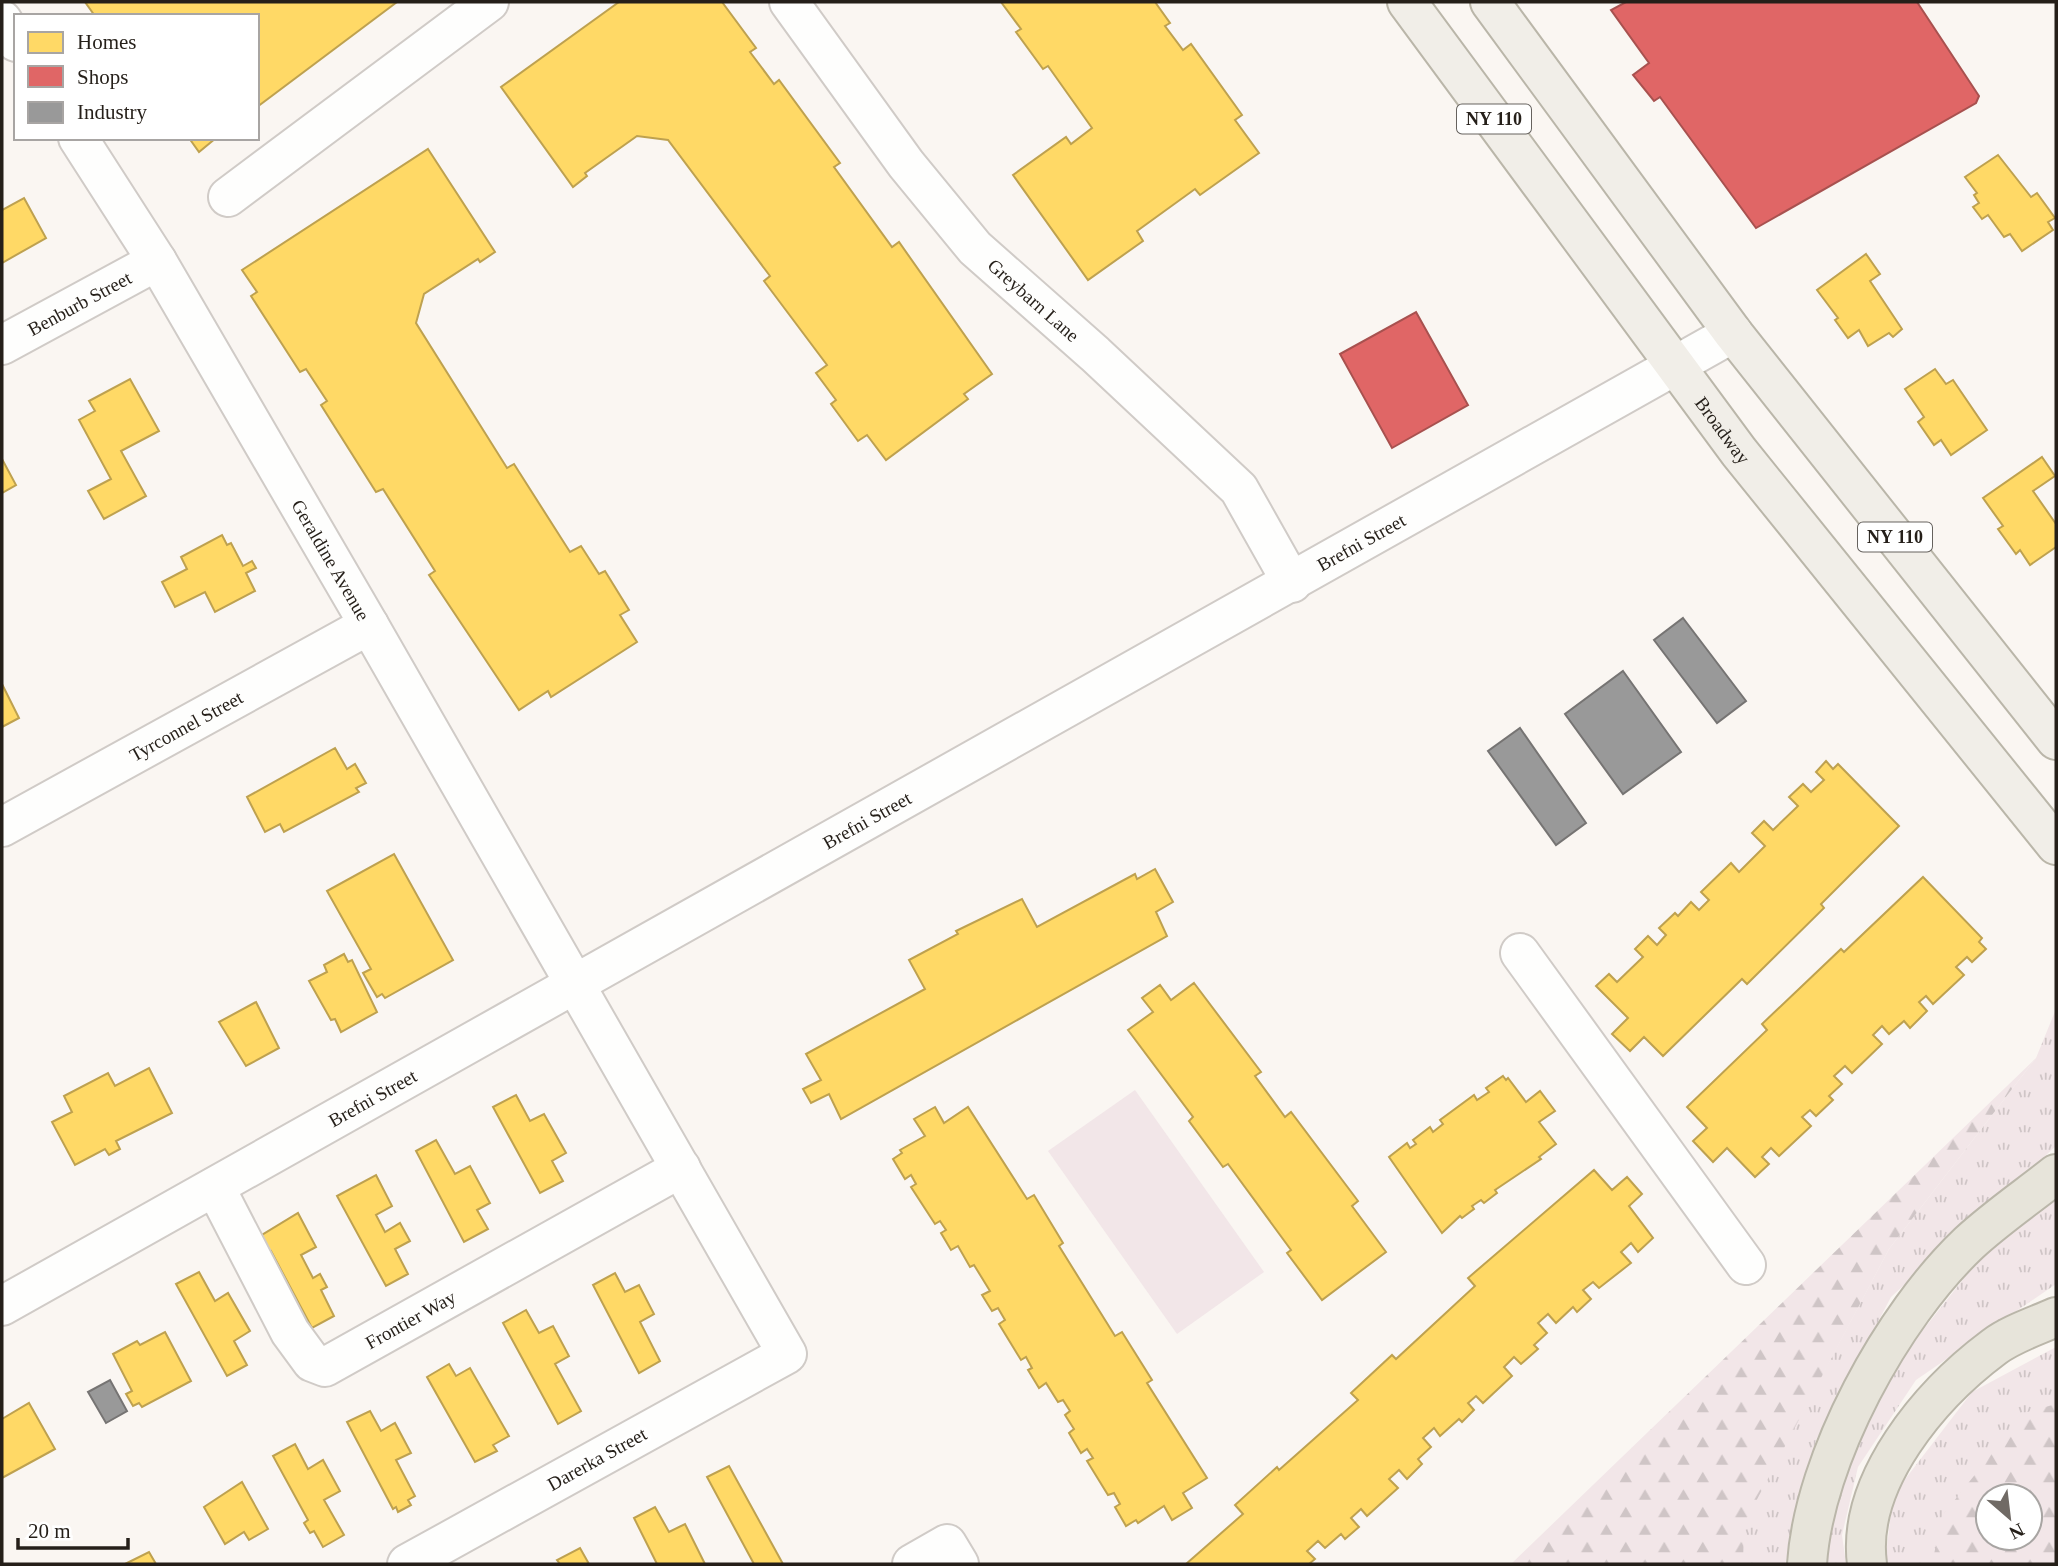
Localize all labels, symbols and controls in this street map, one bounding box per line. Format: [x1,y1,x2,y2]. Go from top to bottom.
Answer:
legend [14,14,259,140]
text: Homes [77,30,137,54]
text: Shops [77,65,128,89]
text: Industry [77,100,147,124]
road number: NY 110 [1457,104,1531,134]
street label: Greybarn Lane [984,254,1084,346]
street label: Benburb Street [24,266,135,340]
street label: Broadway [1691,392,1755,468]
street label: Geraldine Avenue [288,496,374,624]
street label: Brefni Street [1313,509,1409,575]
road number: NY 110 [1858,522,1932,552]
street label: Tyrconnel Street [126,686,247,765]
street label: Brefni Street [819,786,915,853]
street label: Brefni Street [325,1064,421,1131]
street label: Frontier Way [361,1286,459,1353]
street label: Darerka Street [544,1423,651,1495]
north arrow [1974,1482,2044,1552]
scale bar [18,1506,128,1550]
text: 20 m [28,1519,71,1543]
text: N [2006,1519,2028,1544]

